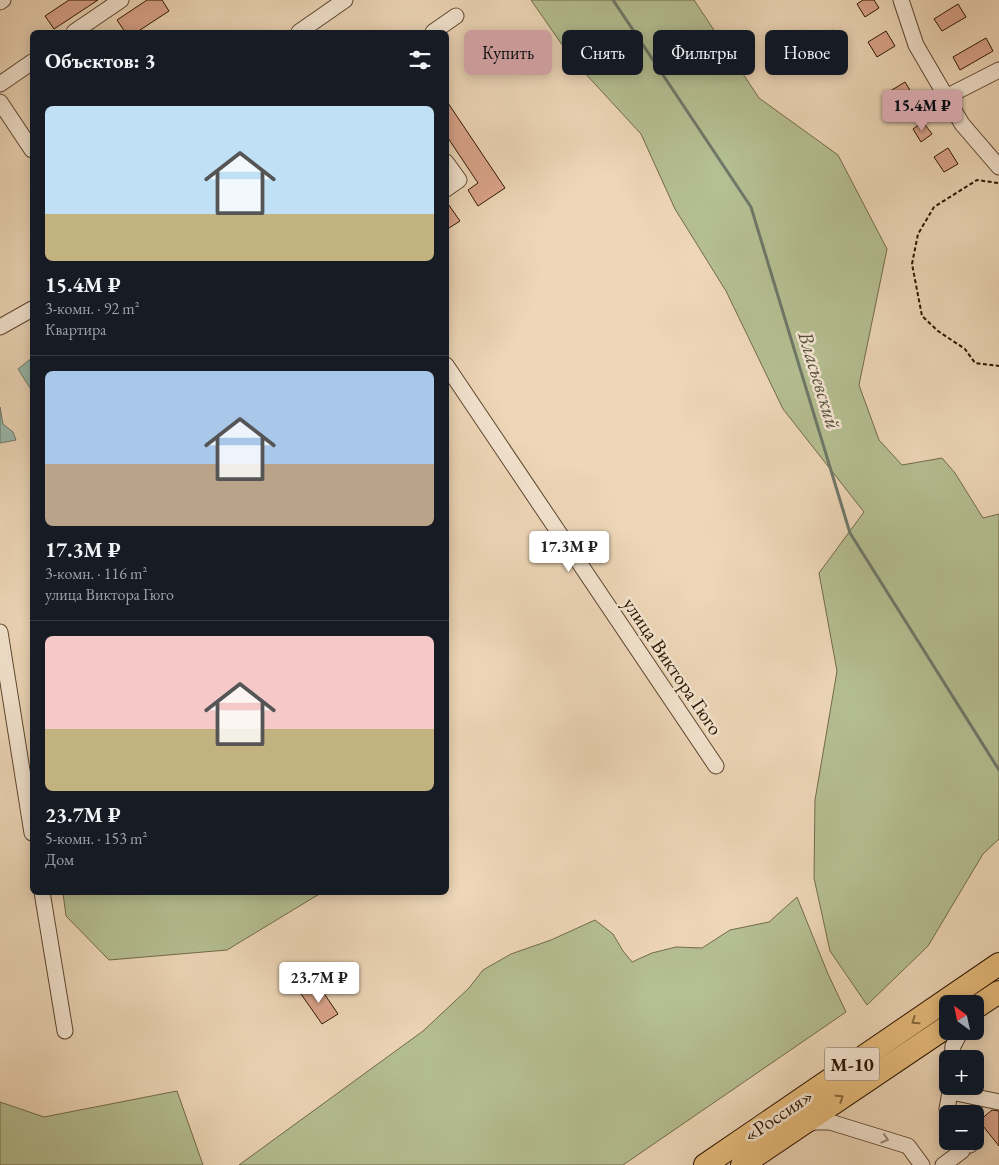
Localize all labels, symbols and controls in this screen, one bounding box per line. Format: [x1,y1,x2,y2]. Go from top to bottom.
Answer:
chip: Купить [464,30,552,75]
chip: Снять [562,30,643,75]
chip: Фильтры [653,30,755,75]
chip: Новое [765,30,848,75]
icon: filters [406,46,434,74]
text: Объектов: 3 [45,47,156,74]
pin: 15.4M ₽ [876,90,968,132]
text: 15.4M ₽ [893,95,951,116]
icon: home [195,138,285,228]
text: 15.4M ₽ [45,271,121,298]
text: 3-комн. · 92 m² [45,298,140,319]
text: Квартира [45,319,106,340]
water label: Власьевский [792,327,848,433]
icon: home [195,404,285,494]
pin: 17.3M ₽ [523,530,615,573]
text: 17.3M ₽ [45,536,121,563]
text: 17.3M ₽ [540,536,598,557]
text: 3-комн. · 116 m² [45,563,147,584]
text: улица Виктора Гюго [45,584,174,605]
street label: улица Виктора Гюго [617,592,729,740]
icon: home [195,669,285,759]
text: 23.7M ₽ [45,801,121,828]
text: 5-комн. · 153 m² [45,828,147,849]
text: Дом [45,849,74,870]
pin: 23.7M ₽ [273,962,365,1004]
text: 23.7M ₽ [290,967,348,988]
north arrow [939,995,984,1040]
map controls [939,995,984,1150]
one-way arrow [912,1015,921,1024]
road number: М-10 [824,1048,880,1080]
button: + [939,1050,984,1095]
street label: «Россия» [738,1082,818,1148]
one-way arrow [834,1095,843,1104]
button: − [939,1105,984,1150]
one-way arrow [880,1133,888,1143]

